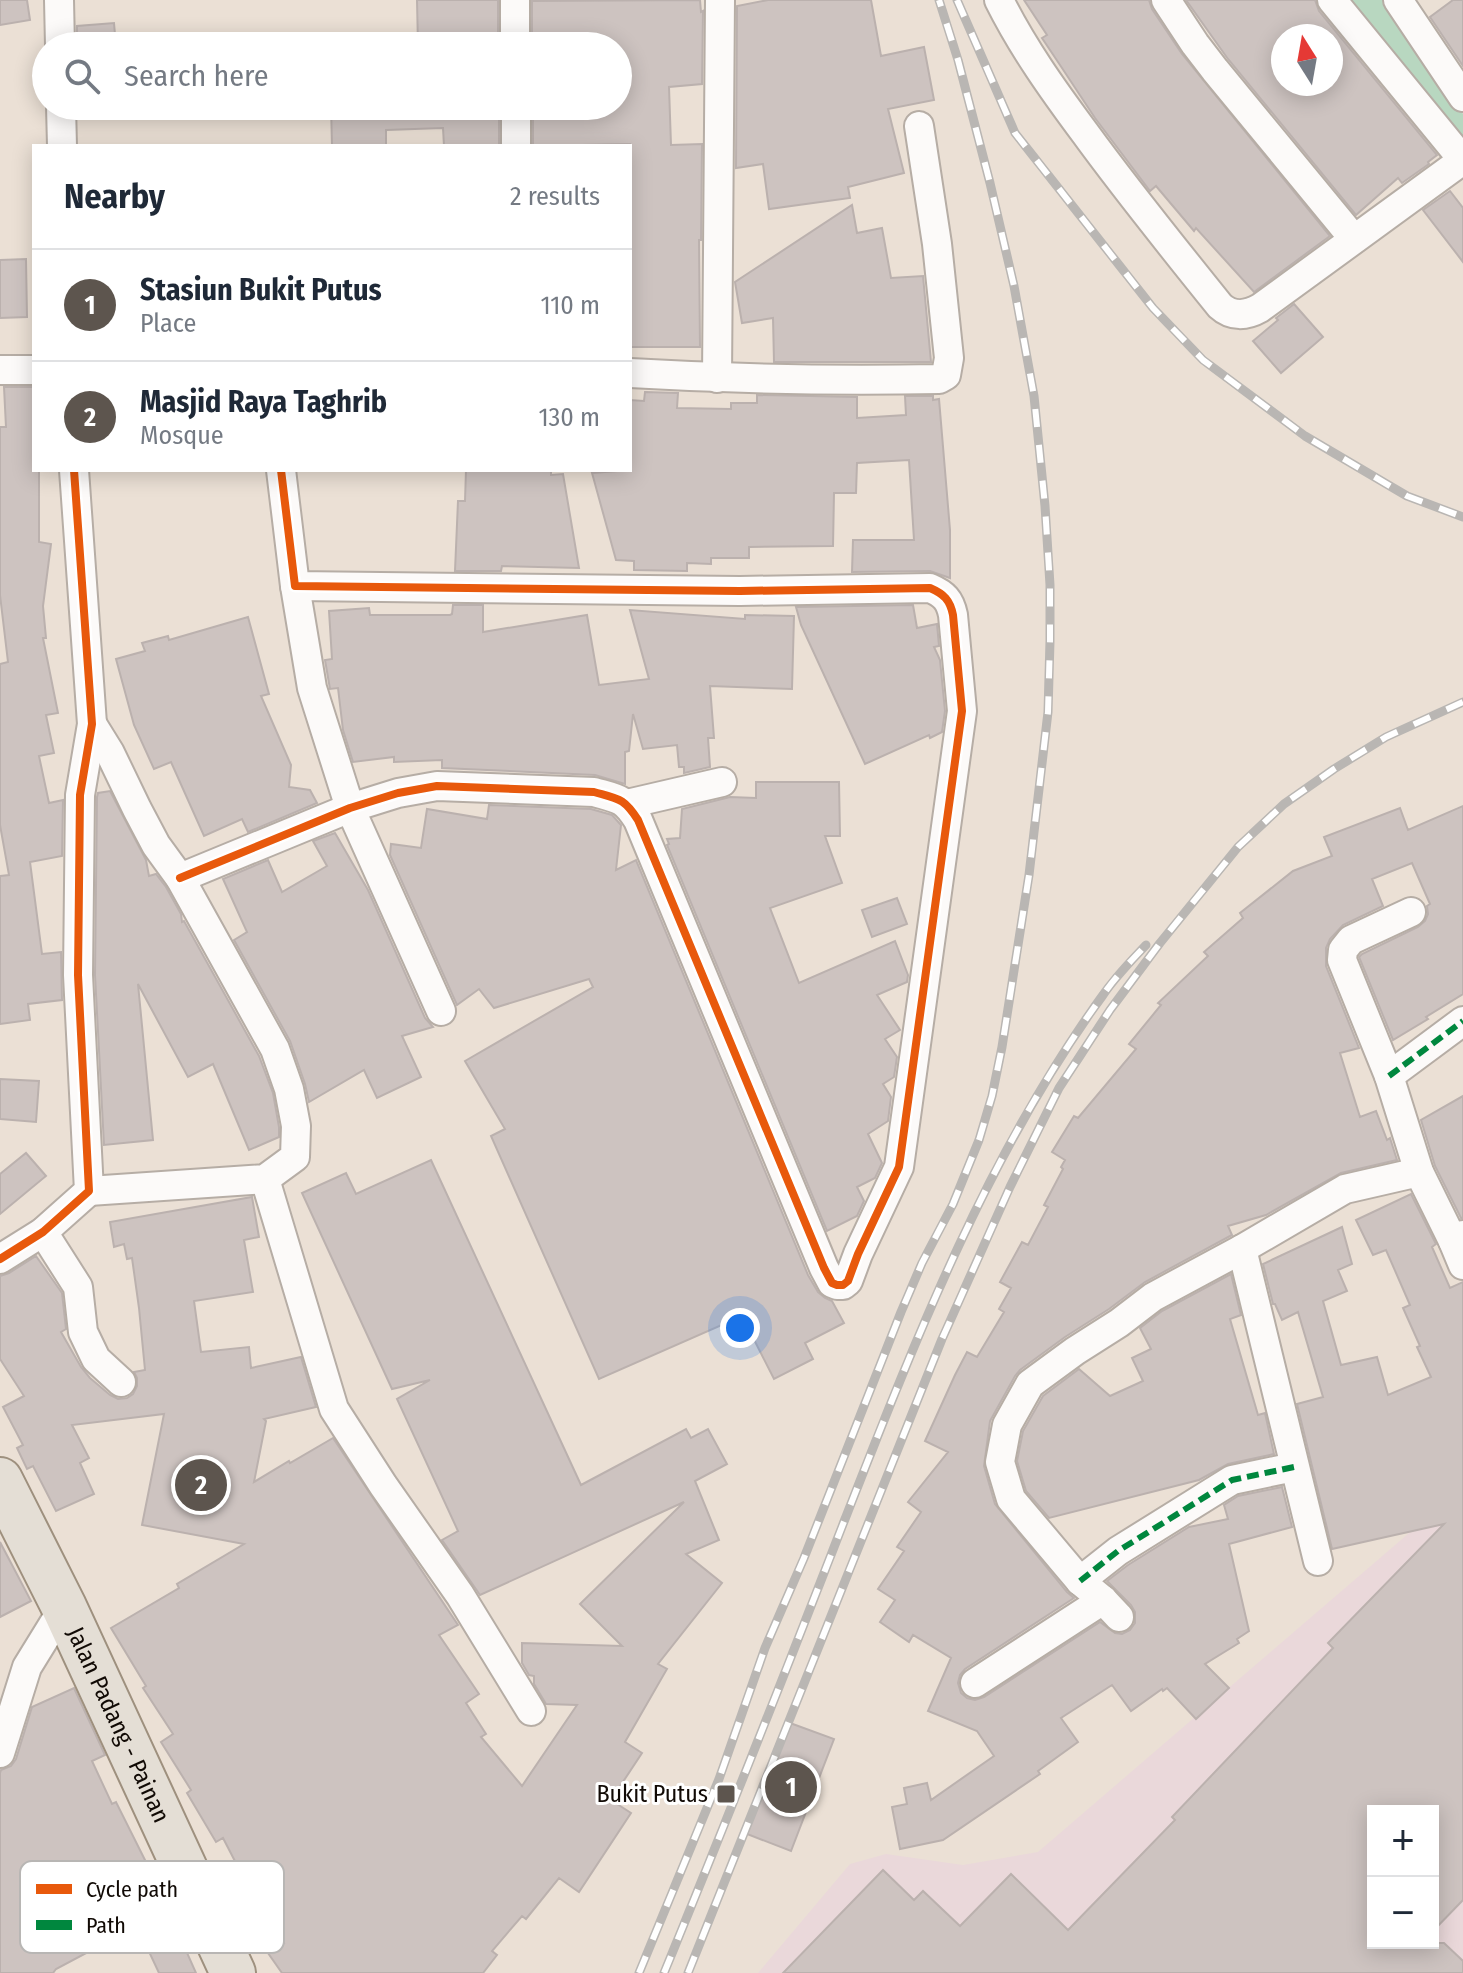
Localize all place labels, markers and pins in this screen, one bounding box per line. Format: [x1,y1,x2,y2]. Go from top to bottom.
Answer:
pin: 2 [175,1455,227,1515]
pin: 1 [765,1757,817,1817]
place label: Bukit Putus [596,1780,708,1808]
marker: Bukit Putus [715,1783,737,1805]

